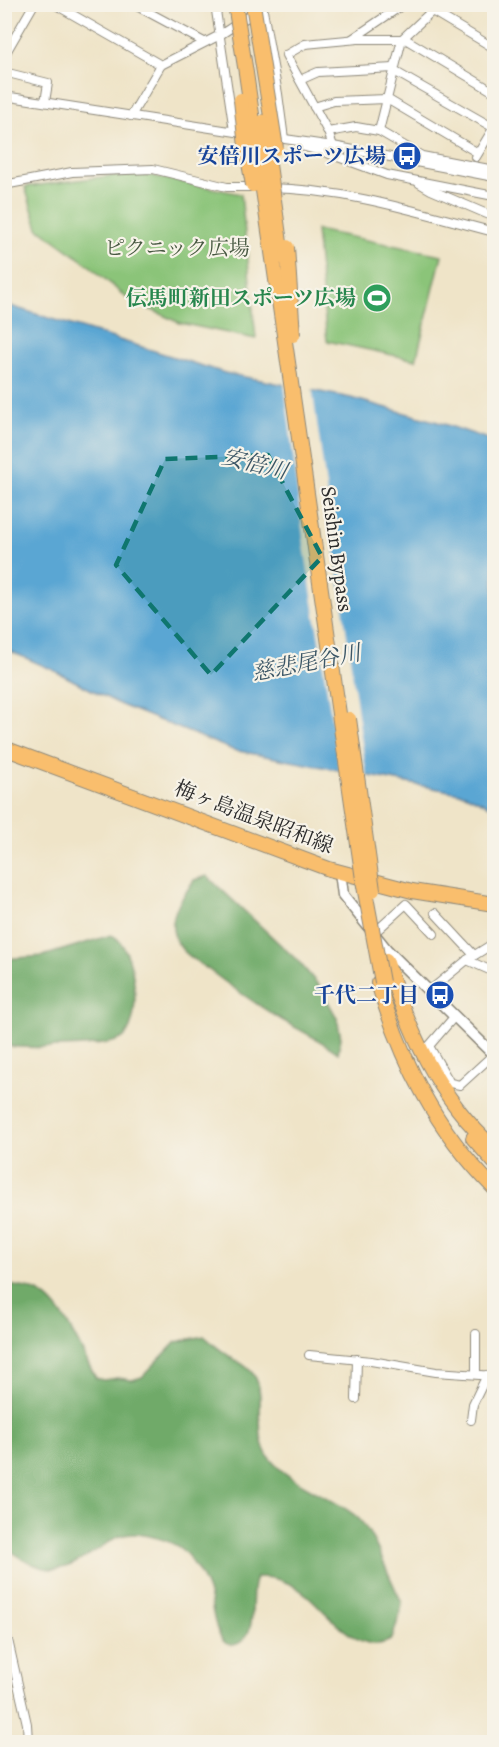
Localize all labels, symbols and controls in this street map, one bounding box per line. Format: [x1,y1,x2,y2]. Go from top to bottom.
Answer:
bus stop icon: 安倍川スポーツ広場 [391,140,423,172]
place label: 安倍川スポーツ広場 [198,142,386,170]
park label: ピクニック広場 [104,234,250,262]
sports icon: 伝馬町新田スポーツ広場 [361,282,393,314]
place label: 伝馬町新田スポーツ広場 [126,284,356,312]
water label: 安倍川 [219,441,292,487]
street label: Seishin Bypass [314,484,360,614]
water label: 慈悲尾谷川 [249,637,365,688]
street label: 梅ヶ島温泉昭和線 [171,774,337,860]
bus stop icon: 千代二丁目 [424,979,456,1011]
place label: 千代二丁目 [314,981,419,1009]

